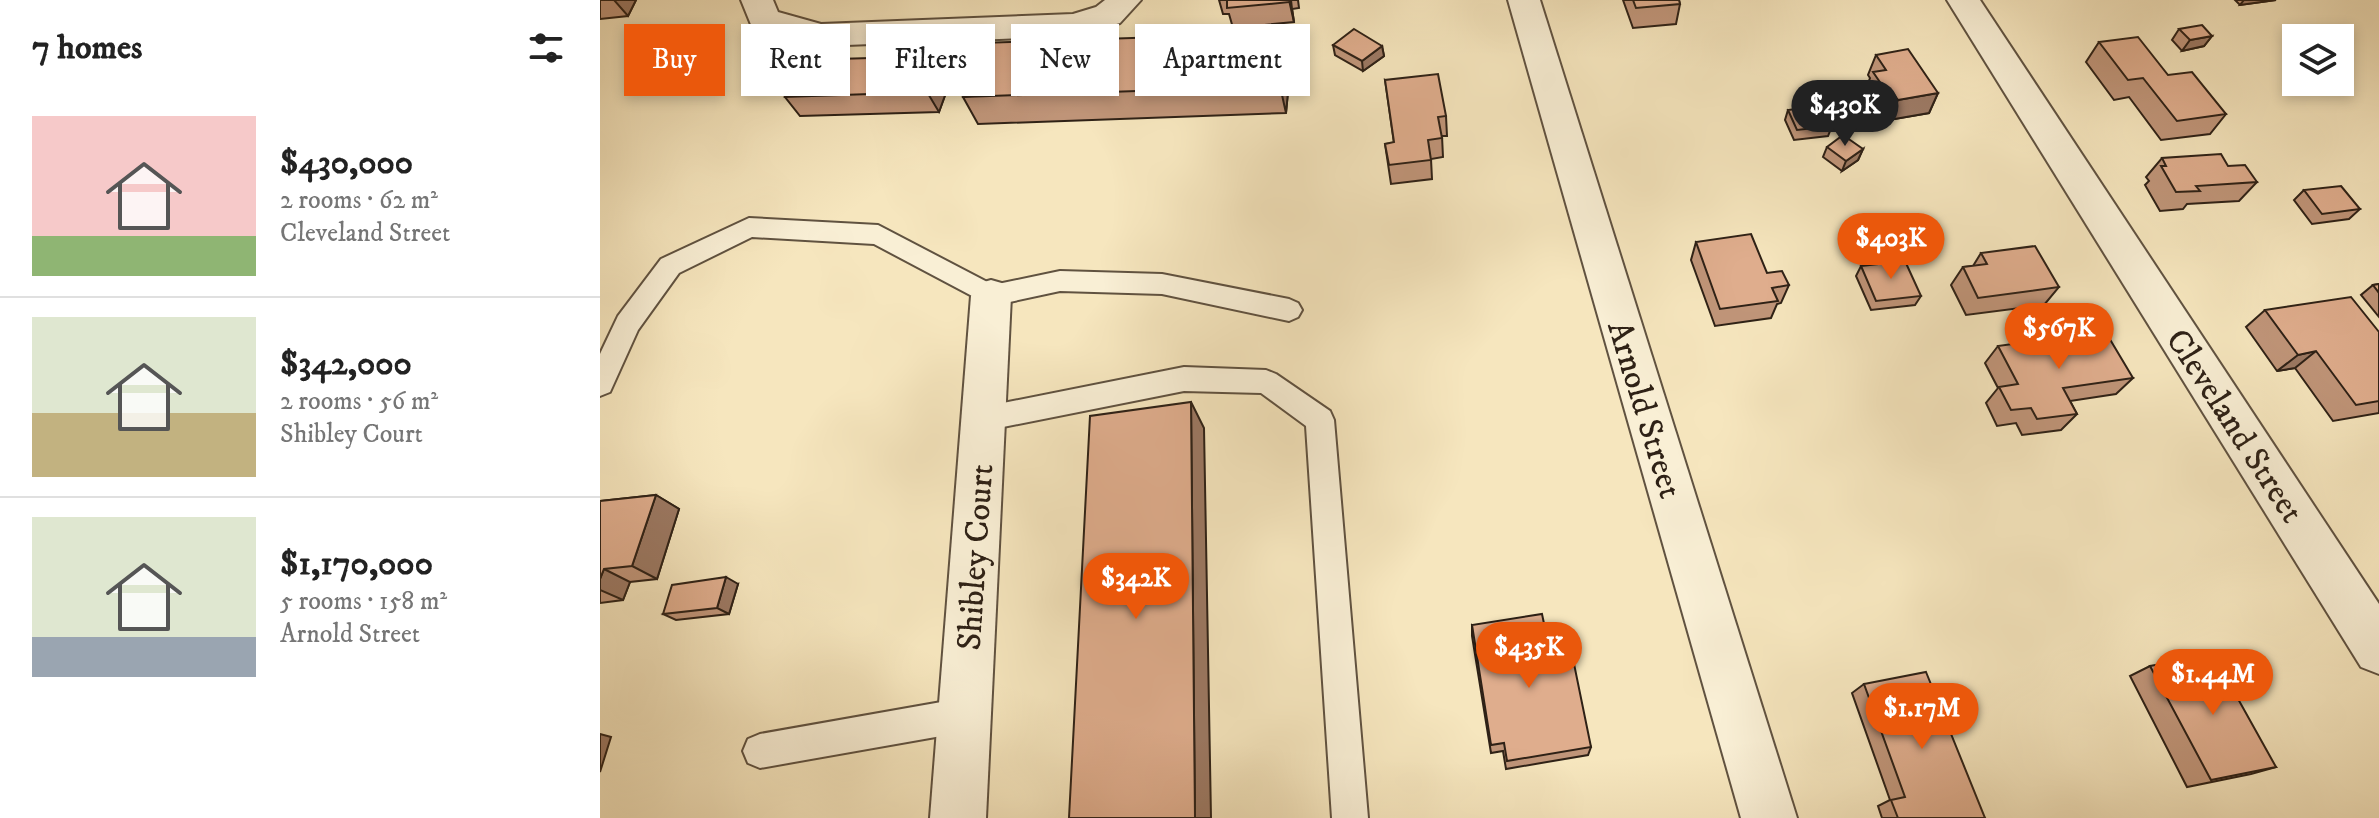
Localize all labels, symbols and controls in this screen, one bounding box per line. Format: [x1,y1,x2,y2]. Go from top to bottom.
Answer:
chip: Buy [624,24,725,96]
chip: Rent [741,24,850,96]
chip: Filters [866,24,995,96]
chip: New [1011,24,1119,96]
chip: Apartment [1135,24,1310,96]
map controls [2282,24,2354,96]
button: layers [2282,24,2354,96]
icon: filters [524,26,568,70]
text: 7 homes [32,27,142,69]
pin: $430K [1789,80,1901,148]
text: $430K [1809,89,1881,122]
text: $430,000 [280,142,413,184]
icon: home [96,148,192,244]
text: 2 rooms · 62 m² [280,184,438,217]
pin: $403K [1835,213,1947,281]
text: Cleveland Street [280,217,450,250]
text: $403K [1855,222,1927,255]
pin: $567K [2003,303,2115,371]
text: $567K [2023,312,2095,345]
street label: Arnold Street [1597,316,1691,503]
street label: Cleveland Street [2156,321,2313,531]
text: $342,000 [280,343,412,385]
icon: home [96,349,192,445]
text: 2 rooms · 56 m² [280,385,438,418]
text: Shibley Court [280,418,423,451]
street label: Shibley Court [949,462,1003,652]
text: $1,170,000 [280,543,433,585]
icon: home [96,549,192,645]
pin: $342K [1080,553,1192,621]
text: $342K [1101,562,1171,595]
text: 5 rooms · 158 m² [280,585,447,618]
text: Arnold Street [280,618,420,651]
pin: $435K [1473,622,1585,690]
text: $435K [1494,631,1564,664]
pin: $1.44M [2148,649,2278,717]
text: $1.44M [2171,658,2255,691]
pin: $1.17M [1857,683,1987,751]
text: $1.17M [1884,692,1960,725]

